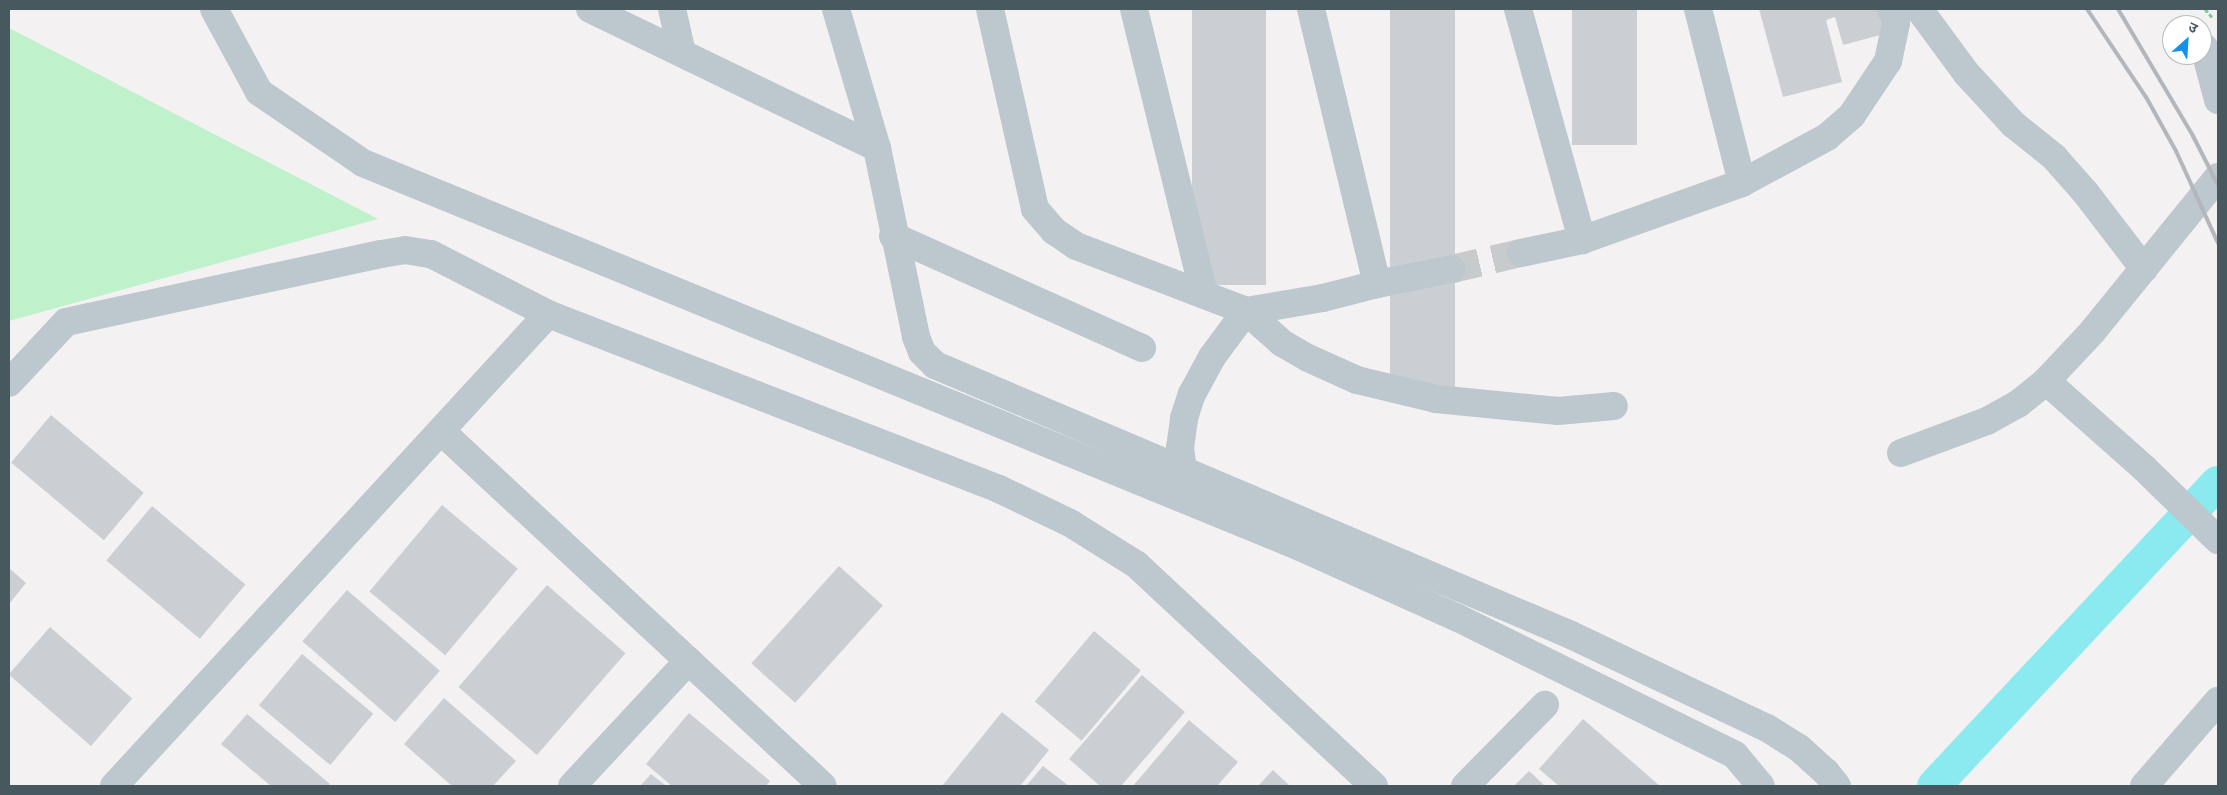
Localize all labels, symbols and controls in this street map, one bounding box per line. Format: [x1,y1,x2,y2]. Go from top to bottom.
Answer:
north arrow [2162,15,2212,65]
text: उ [2186,18,2201,36]

